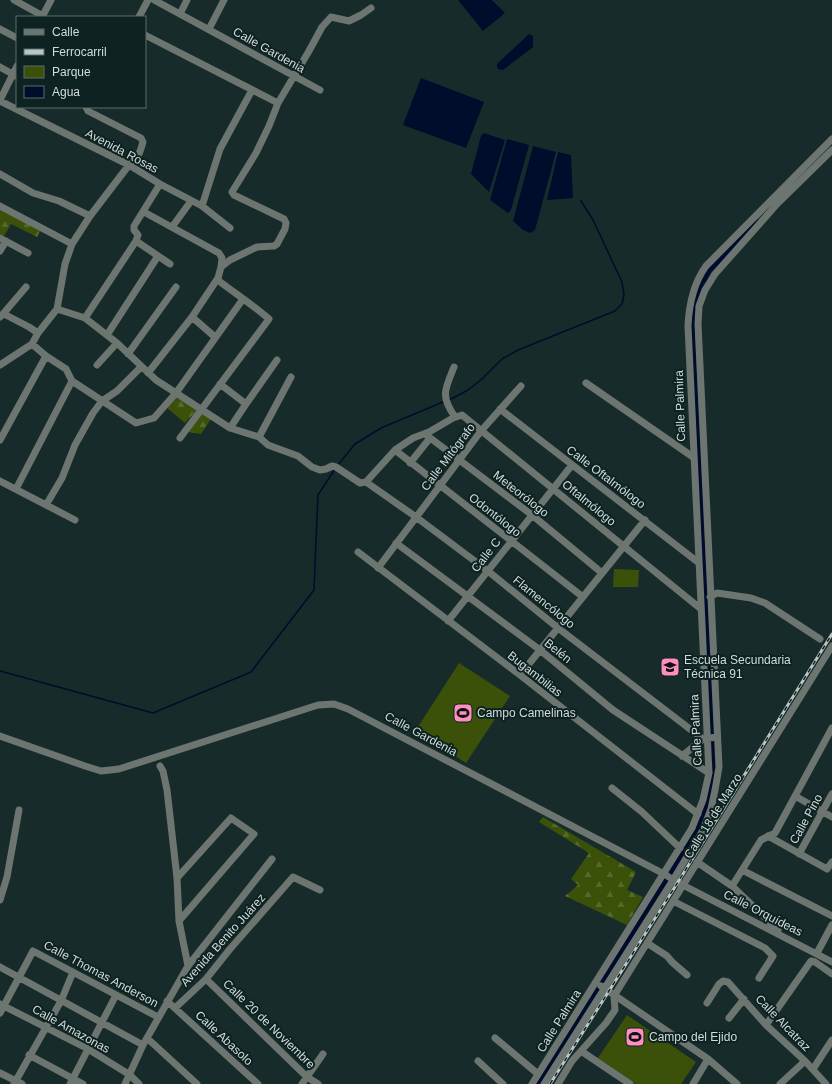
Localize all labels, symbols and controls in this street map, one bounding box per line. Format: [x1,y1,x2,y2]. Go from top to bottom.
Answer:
legend [16,16,146,108]
street label: Calle Gardenia [231,24,308,76]
text: Calle [52,25,80,39]
text: Ferrocarril [52,45,107,59]
text: Parque [52,65,91,79]
text: Agua [52,85,80,99]
street label: Avenida Rosas [83,126,161,176]
street label: Calle Palmira [672,370,688,442]
street label: Calle Mitógrafo [418,420,478,493]
street label: Calle Oftalmólogo [564,443,648,511]
street label: Meteorólogo [490,468,552,520]
street label: Oftalmólogo [559,477,619,529]
street label: Odontólogo [466,490,524,540]
street label: Calle C [468,535,504,575]
street label: Flamencólogo [510,573,578,631]
street label: Belén [542,636,574,666]
street label: Bugambilias [505,648,565,700]
place label: Escuela Secundaria Técnica 91 [684,653,791,681]
school or university icon: Escuela Secundaria Técnica 91 [659,656,681,678]
street label: Calle Palmira [687,694,705,766]
sports icon: Campo Camelinas [452,702,474,724]
place label: Campo Camelinas [477,706,576,720]
street label: Calle Gardenia [382,709,460,759]
street label: Calle 18 de Marzo [681,771,745,861]
street label: Calle Pino [787,791,826,846]
street label: Calle Orquídeas [721,887,805,939]
street label: Avenida Benito Juárez [178,891,268,989]
street label: Calle Thomas Anderson [41,938,161,1010]
street label: Calle 20 de Noviembre [220,977,318,1072]
street label: Calle Palmira [534,987,584,1055]
street label: Calle Alcatraz [752,992,814,1054]
street label: Calle Amazonas [30,1002,112,1056]
street label: Calle Abasolo [192,1008,256,1068]
sports icon: Campo del Ejido [624,1026,646,1048]
place label: Campo del Ejido [649,1030,737,1044]

